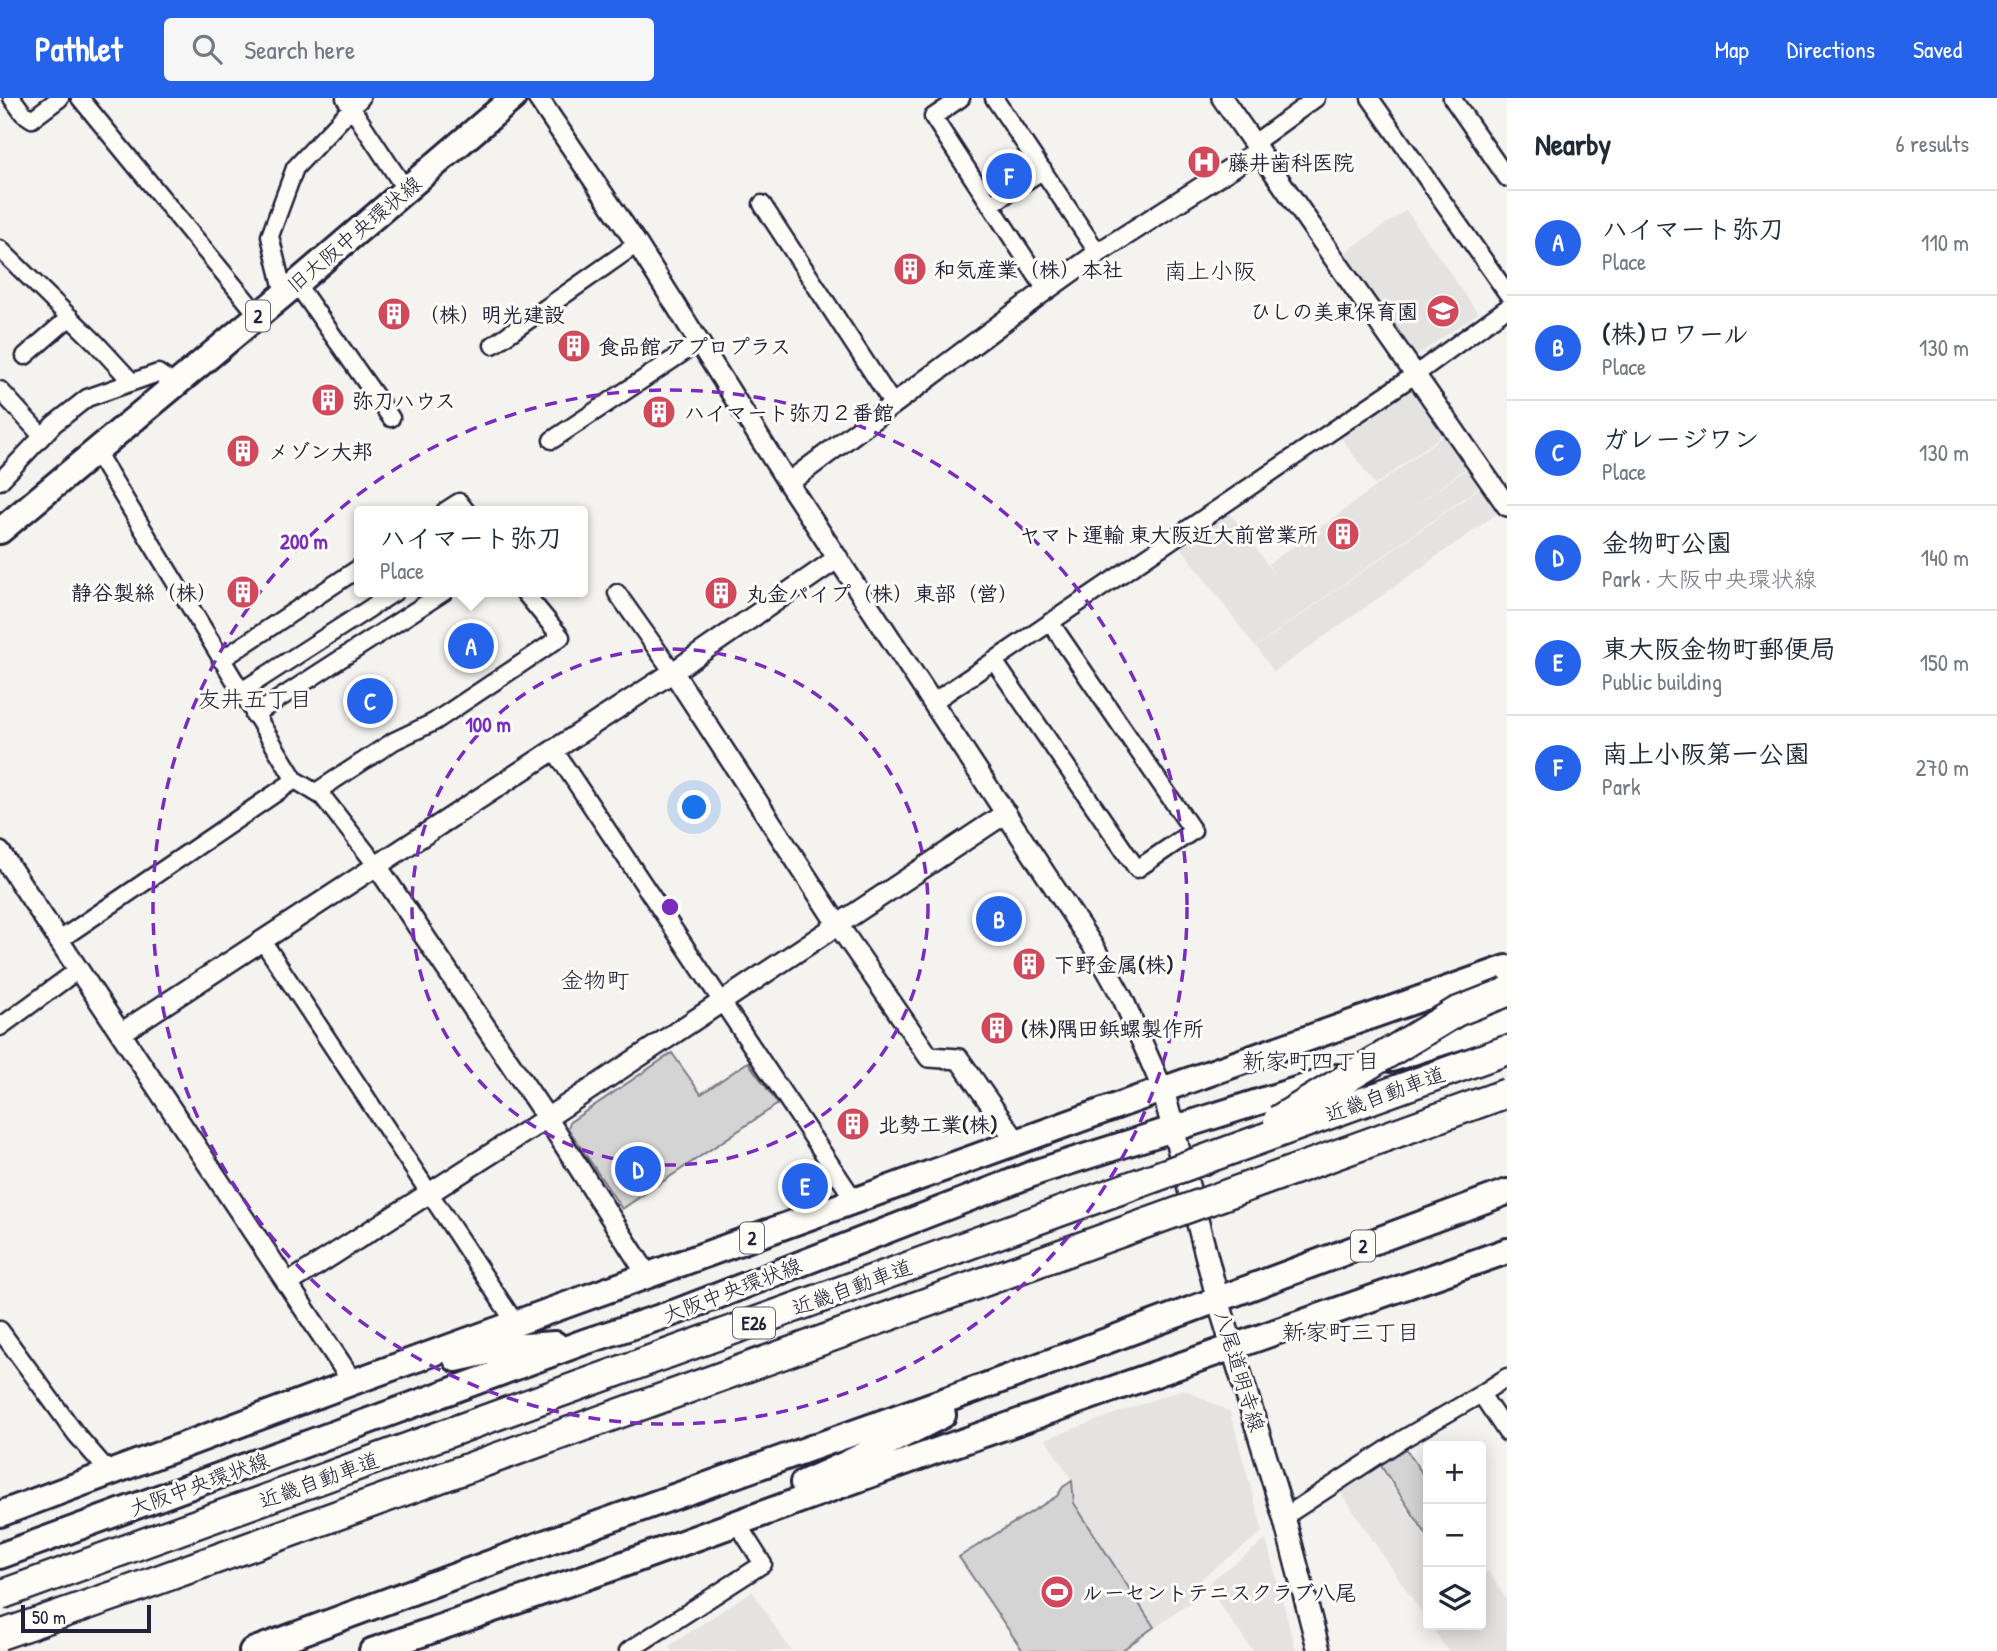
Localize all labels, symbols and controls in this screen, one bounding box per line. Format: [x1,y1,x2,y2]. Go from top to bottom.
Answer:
search box [164,18,654,81]
text: Pathlet [35,27,122,71]
icon: search [188,30,226,68]
text: Search here [244,32,355,67]
text: Map [1715,33,1749,65]
text: Directions [1787,33,1875,65]
text: Saved [1913,33,1962,65]
text: Nearby [1535,124,1611,164]
text: 6 results [1896,128,1969,159]
hospital icon: 藤井歯科医院 [1185,143,1223,181]
place label: 藤井歯科医院 [1228,148,1354,177]
pin: F [986,150,1032,202]
street label: 旧大阪中央環状線 [280,169,428,299]
text: ハイマート弥刀 [1602,211,1784,246]
text: A [1552,227,1564,258]
text: 110 m [1921,227,1969,258]
text: Place [1602,246,1646,277]
building icon: 和気産業（株）本社 [891,250,929,288]
place label: 和気産業（株）本社 [934,255,1123,284]
district label: 南上小阪 [1164,255,1256,286]
school or university icon: ひしの美東保育園 [1424,292,1462,330]
building icon: （株）明光建設 [375,295,413,333]
place label: ひしの美東保育園 [1250,297,1418,326]
road number: 2 [246,300,270,331]
place label: （株）明光建設 [418,300,565,329]
text: (株)ロワール [1602,316,1749,351]
building icon: 食品館 アプロプラス [555,327,593,365]
place label: 食品館 アプロプラス [598,332,791,361]
text: B [1552,332,1564,363]
text: 130 m [1919,332,1969,363]
text: Place [1602,351,1646,382]
building icon: 弥刀ハウス [309,381,347,419]
place label: 弥刀ハウス [352,386,456,415]
building icon: ハイマート弥刀２番館 [640,393,678,431]
place label: ハイマート弥刀２番館 [684,398,894,427]
text: ガレージワン [1602,421,1760,456]
building icon: メゾン大邦 [224,432,262,470]
place label: メゾン大邦 [268,437,373,466]
text: C [1552,437,1564,468]
text: 130 m [1919,437,1969,468]
text: Place [1602,456,1646,487]
popup [354,506,588,597]
building icon: ヤマト運輸 東大阪近大前営業所 [1324,515,1362,553]
text: ハイマート弥刀 [380,520,562,555]
place label: ヤマト運輸 東大阪近大前営業所 [1019,520,1318,549]
text: 金物町公園 [1602,525,1732,560]
text: 200 m [280,527,328,556]
text: D [1553,542,1563,573]
text: 140 m [1921,542,1969,573]
text: Place [380,555,424,586]
text: Park · 大阪中央環状線 [1602,563,1817,594]
building icon: 静谷製絲（株） [224,573,262,611]
building icon: 丸金パイプ（株）東部（営） [702,574,740,612]
place label: 静谷製絲（株） [71,578,218,607]
place label: 丸金パイプ（株）東部（営） [746,579,1019,608]
pin: A [448,620,494,672]
text: 東大阪金物町郵便局 [1602,631,1836,666]
text: E [1553,647,1563,678]
text: 150 m [1920,647,1969,678]
text: Public building [1602,666,1722,697]
pin: C [347,675,393,727]
district label: 友井五丁目 [198,683,313,714]
text: 100 m [465,710,511,739]
text: 南上小阪第一公園 [1602,736,1810,771]
text: F [1554,752,1562,783]
text: 270 m [1916,752,1969,783]
text: Park [1602,771,1640,802]
your location [677,790,711,824]
pin: B [976,893,1022,945]
centre of rings [658,895,682,919]
building icon: 下野金属(株) [1010,945,1048,983]
place label: 下野金属(株) [1054,950,1174,979]
district label: 金物町 [561,964,630,995]
building icon: (株)隅田鋲螺製作所 [978,1009,1016,1047]
place label: (株)隅田鋲螺製作所 [1021,1014,1204,1043]
district label: 新家町四丁目 [1242,1045,1380,1076]
street label: 近畿自動車道 [1321,1059,1449,1129]
building icon: 北勢工業(株) [834,1105,872,1143]
place label: 北勢工業(株) [878,1110,998,1139]
pin: D [615,1143,661,1195]
pin: E [782,1160,828,1212]
road number: 2 [740,1222,764,1254]
road number: 2 [1351,1230,1375,1262]
street label: 大阪中央環状線 [658,1250,806,1330]
street label: 近畿自動車道 [788,1252,916,1322]
street label: 八尾道明寺線 [1208,1307,1272,1435]
road number: E26 [733,1308,775,1338]
district label: 新家町三丁目 [1282,1316,1420,1347]
map controls [1423,1441,1486,1630]
button: + [1423,1441,1486,1504]
street label: 大阪中央環状線 [125,1445,273,1523]
street label: 近畿自動車道 [255,1445,383,1515]
button: − [1423,1504,1486,1567]
button: layers [1423,1567,1486,1630]
sports icon: ルーセントテニスクラブ八尾 [1038,1573,1076,1611]
place label: ルーセントテニスクラブ八尾 [1082,1578,1356,1607]
scale bar [21,1602,150,1634]
text: 50 m [32,1604,66,1630]

